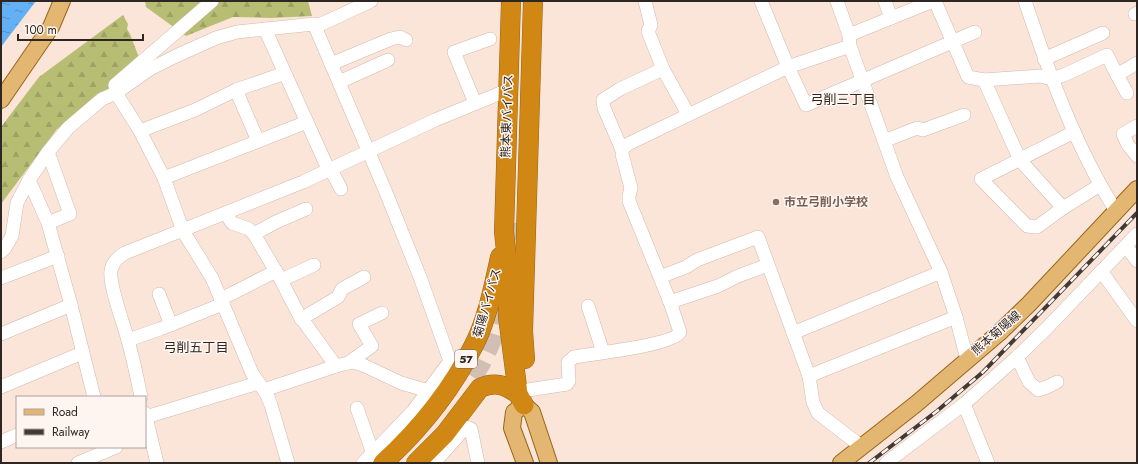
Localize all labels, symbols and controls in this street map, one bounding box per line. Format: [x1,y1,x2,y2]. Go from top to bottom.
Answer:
scale bar [18,16,143,42]
text: 100 m [24,21,57,39]
street label: 熊本東バイパス [497,74,517,158]
district label: 弓削三丁目 [810,90,876,109]
place label: 市立弓削小学校 [784,193,868,211]
marker: 市立弓削小学校 [771,197,781,207]
street label: 菊陽バイパス [468,266,506,340]
street label: 熊本菊陽線 [967,307,1025,359]
district label: 弓削五丁目 [163,338,229,357]
road number: 57 [455,350,477,368]
legend [16,396,146,448]
text: Road [52,403,78,421]
text: Railway [52,423,90,441]

